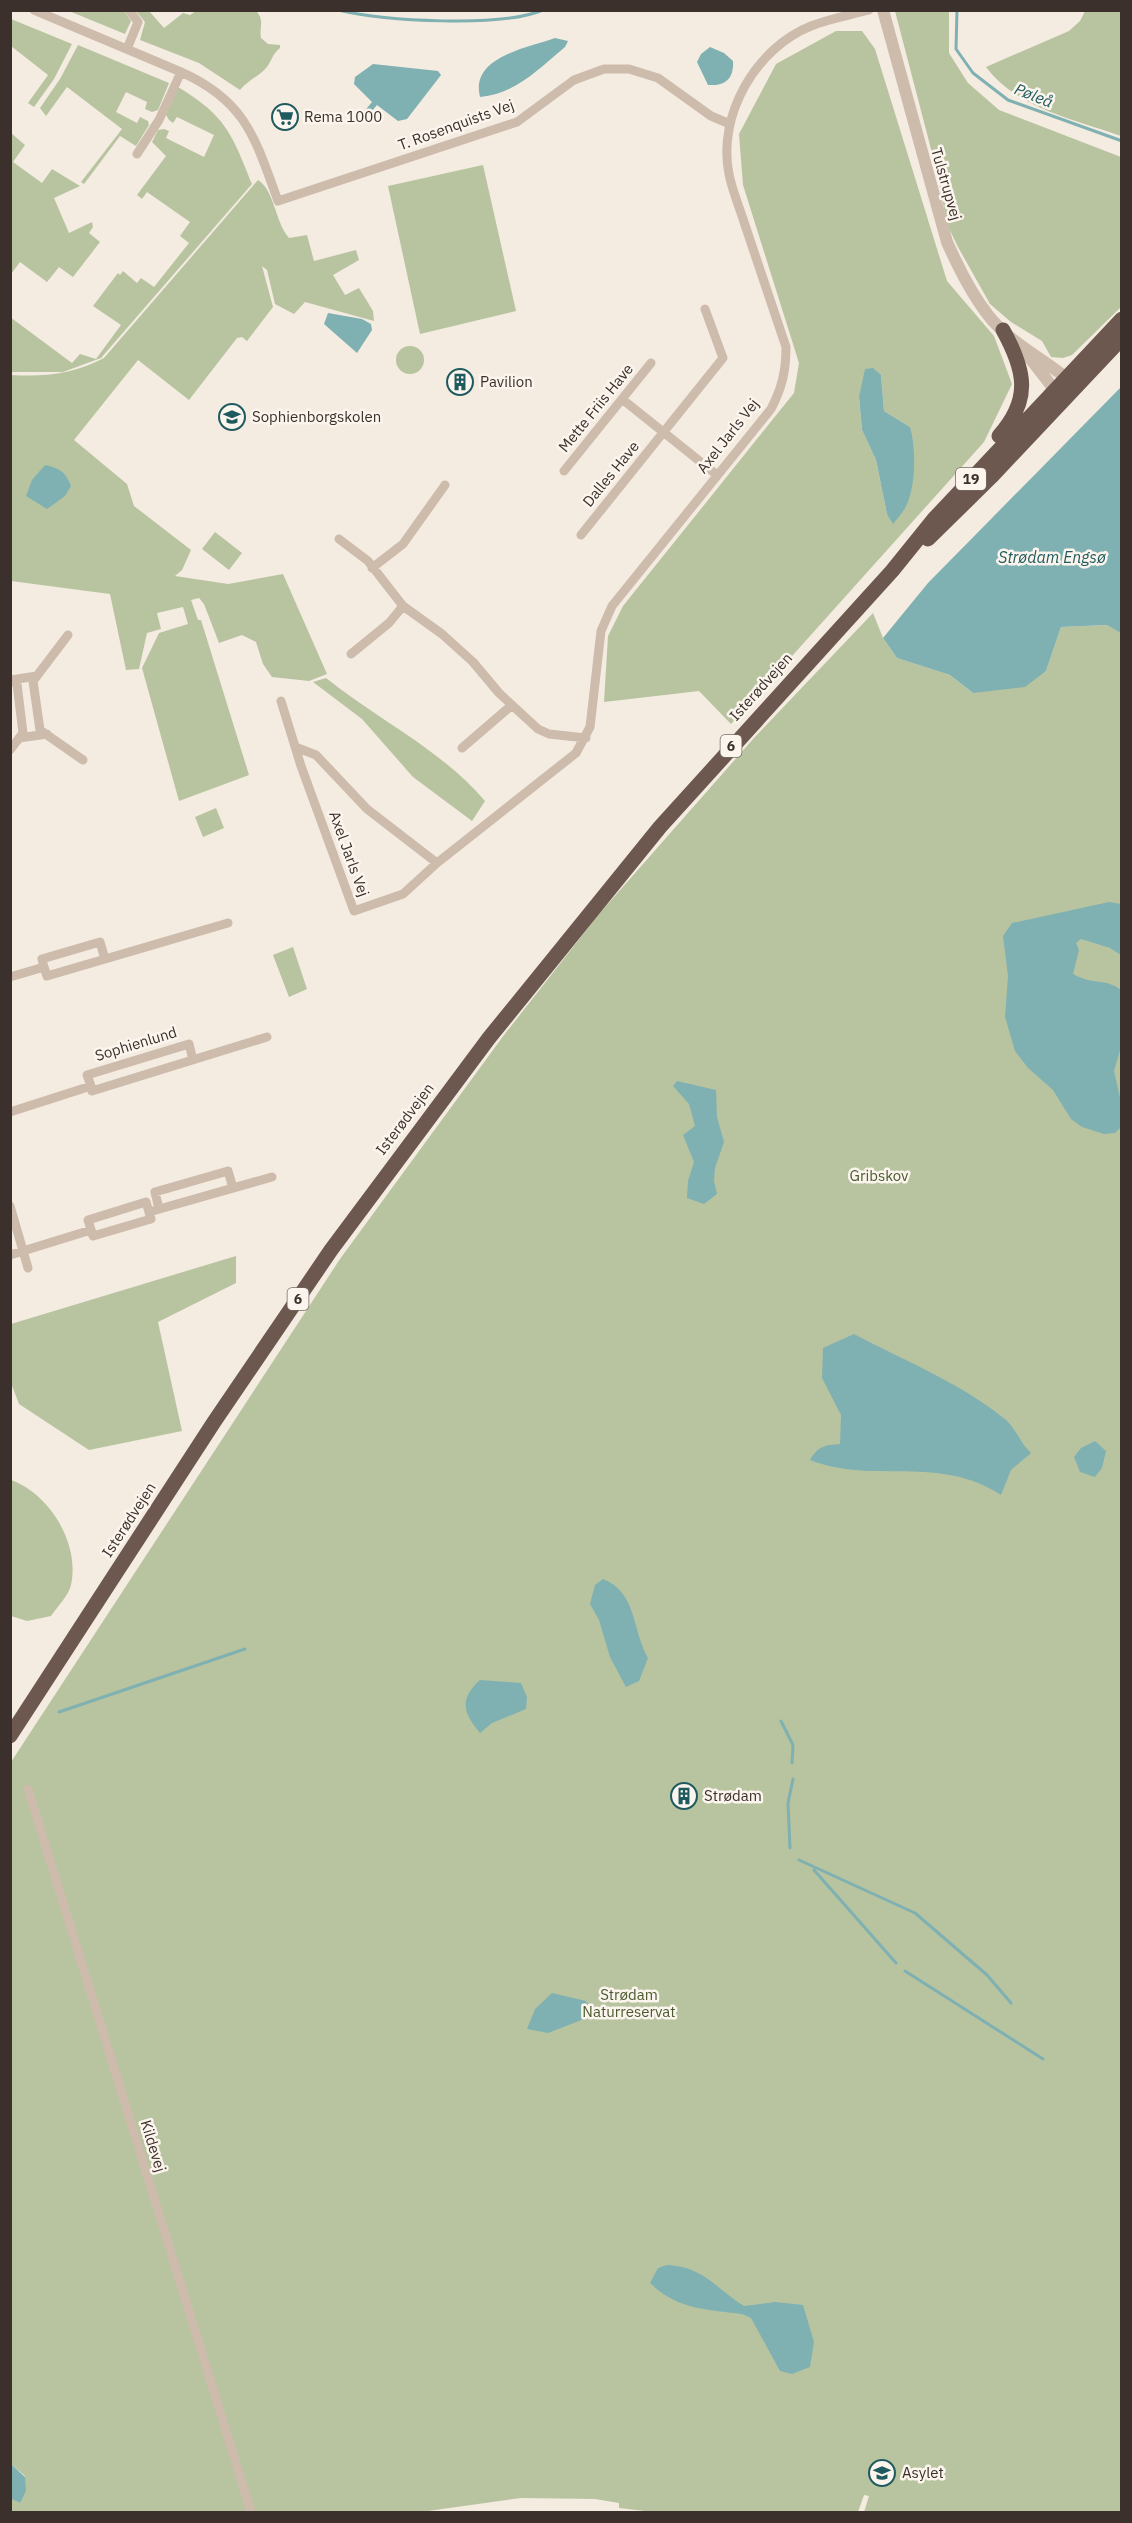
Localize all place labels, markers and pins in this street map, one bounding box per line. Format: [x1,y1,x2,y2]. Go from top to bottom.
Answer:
supermarket icon: Rema 1000 [270,102,300,132]
place label: Rema 1000 [304,107,382,126]
building icon: Pavilion [445,367,475,397]
place label: Pavilion [480,372,533,391]
school or university icon: Sophienborgskolen [217,402,247,432]
place label: Sophienborgskolen [252,407,381,426]
building icon: Strødam [669,1781,699,1811]
place label: Strødam [704,1786,762,1805]
school or university icon: Asylet [867,2458,897,2488]
place label: Asylet [902,2463,944,2482]

